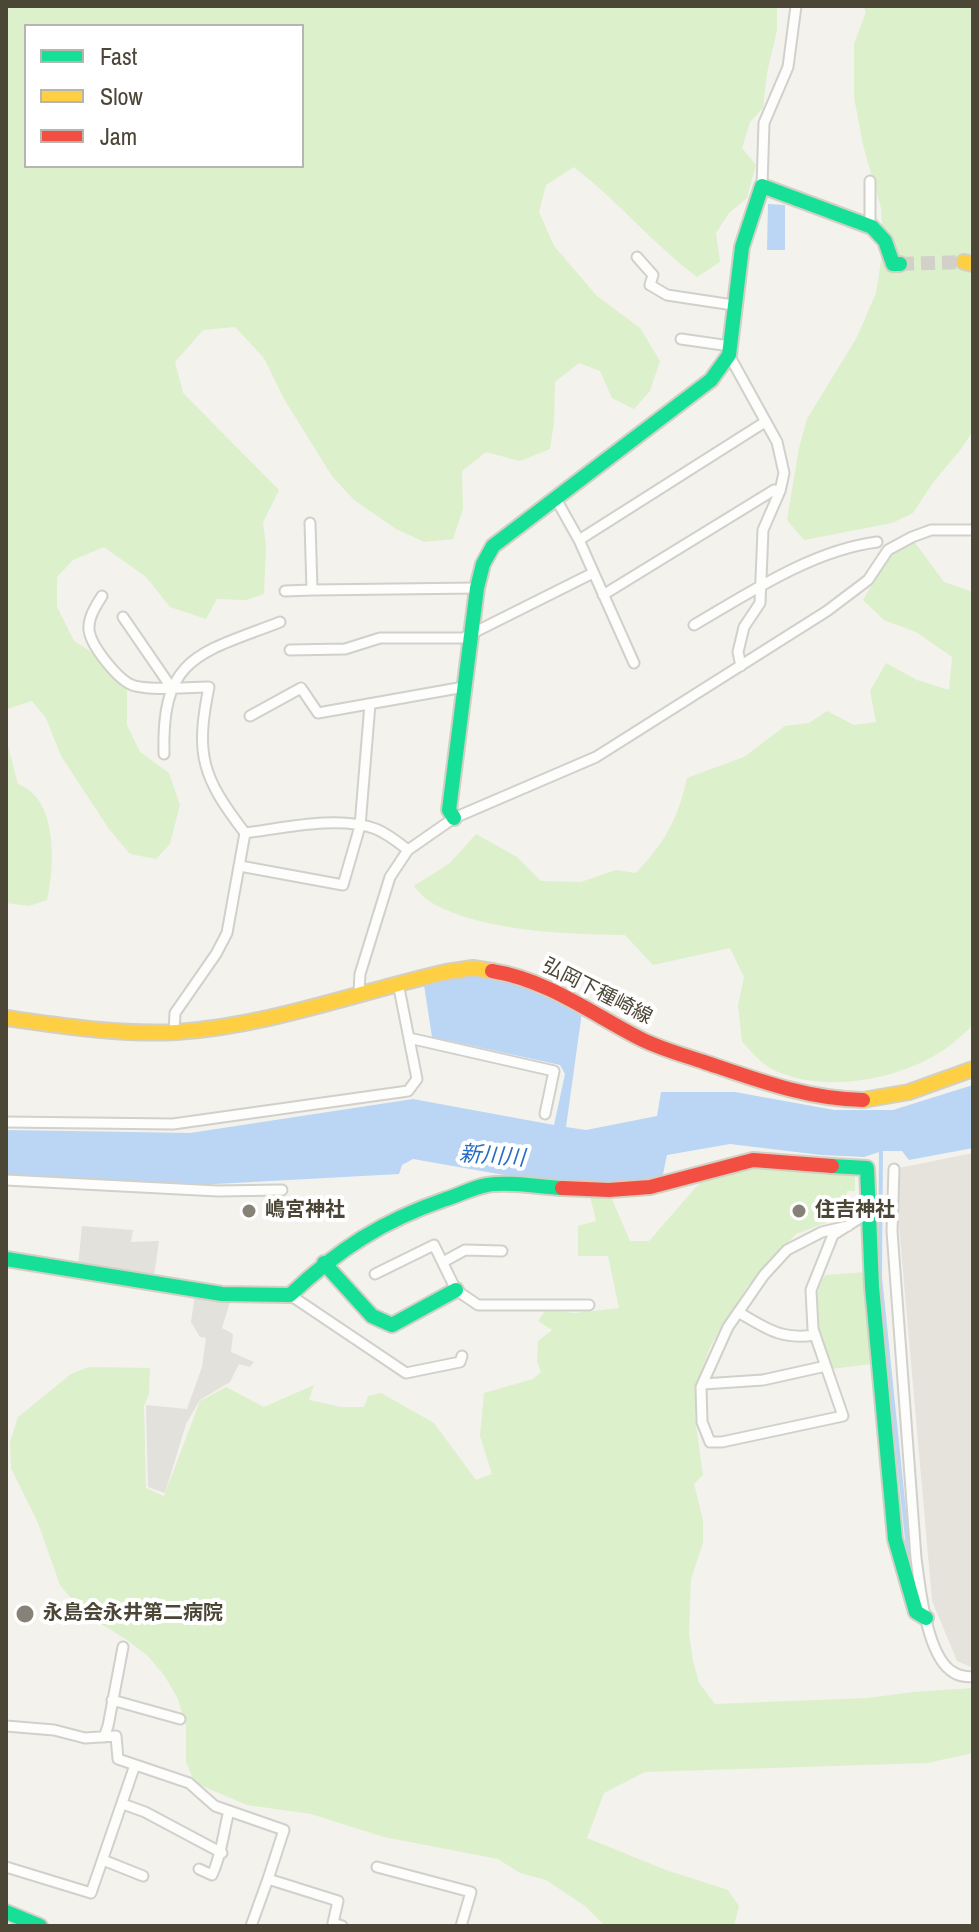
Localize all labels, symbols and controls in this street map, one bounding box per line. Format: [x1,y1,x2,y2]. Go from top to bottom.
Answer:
legend [24,24,304,168]
text: Fast [100,40,137,72]
text: Slow [100,80,143,112]
text: Jam [100,120,137,152]
street label: 弘岡下種崎線 [538,954,656,1030]
water label: 新川川 [458,1142,526,1172]
place label: 嶋宮神社 [265,1199,345,1223]
place label: 住吉神社 [815,1199,895,1223]
marker: 嶋宮神社 [240,1202,258,1220]
marker: 住吉神社 [790,1202,808,1220]
place label: 永島会永井第二病院 [43,1602,223,1626]
marker: 永島会永井第二病院 [14,1603,36,1625]

